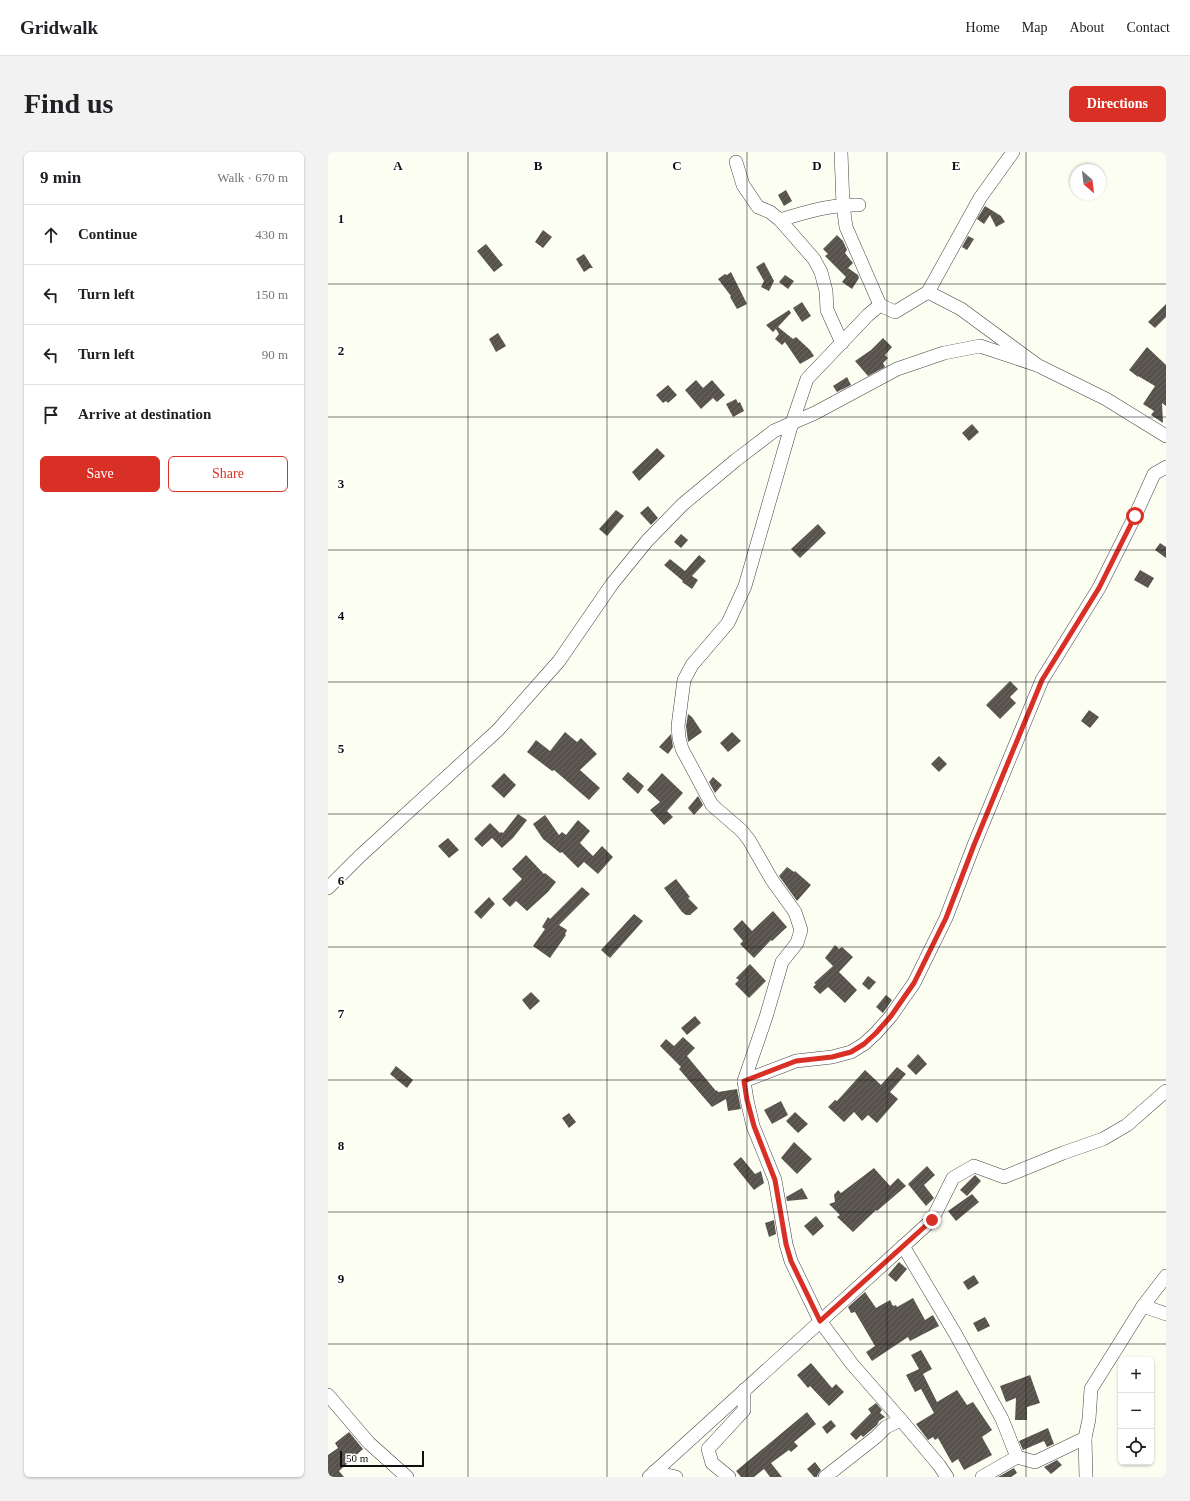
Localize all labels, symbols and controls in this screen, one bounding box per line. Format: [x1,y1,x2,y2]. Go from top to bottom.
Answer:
text: Gridwalk [20,17,98,38]
text: Home [966,20,1000,35]
text: Map [1022,20,1047,35]
text: About [1069,20,1104,35]
text: Contact [1126,20,1170,35]
button: Directions [1069,86,1166,122]
text: Find us [24,88,114,119]
text: A [393,158,403,173]
text: B [534,158,543,173]
text: C [672,158,682,173]
text: D [812,158,822,173]
text: E [952,158,960,173]
north arrow [1070,164,1106,200]
text: 9 min [40,168,81,187]
text: Walk · 670 m [217,170,288,185]
text: 1 [338,211,344,226]
icon: ahead [40,224,62,246]
text: Continue [78,226,137,242]
text: 430 m [255,227,288,242]
icon: left [40,284,62,306]
text: Turn left [78,286,135,302]
text: 150 m [255,287,288,302]
text: 2 [338,343,344,358]
icon: left [40,344,62,366]
text: Turn left [78,346,135,362]
text: 90 m [262,347,288,362]
icon: arrive [40,404,62,426]
text: Arrive at destination [78,406,211,422]
button: Save [40,456,160,492]
button: Share [168,456,288,492]
text: 3 [338,476,345,491]
route start [1126,507,1144,525]
text: 4 [338,608,345,623]
text: 5 [338,741,345,756]
text: 6 [338,873,345,888]
text: 7 [338,1006,345,1021]
text: 8 [338,1138,345,1153]
route end [923,1211,941,1229]
text: 9 [338,1271,345,1286]
map controls [1118,1357,1154,1465]
button: + [1118,1357,1154,1393]
button: − [1118,1393,1154,1429]
button: locate [1118,1429,1154,1465]
scale bar [340,1449,424,1468]
text: 50 m [346,1452,368,1464]

